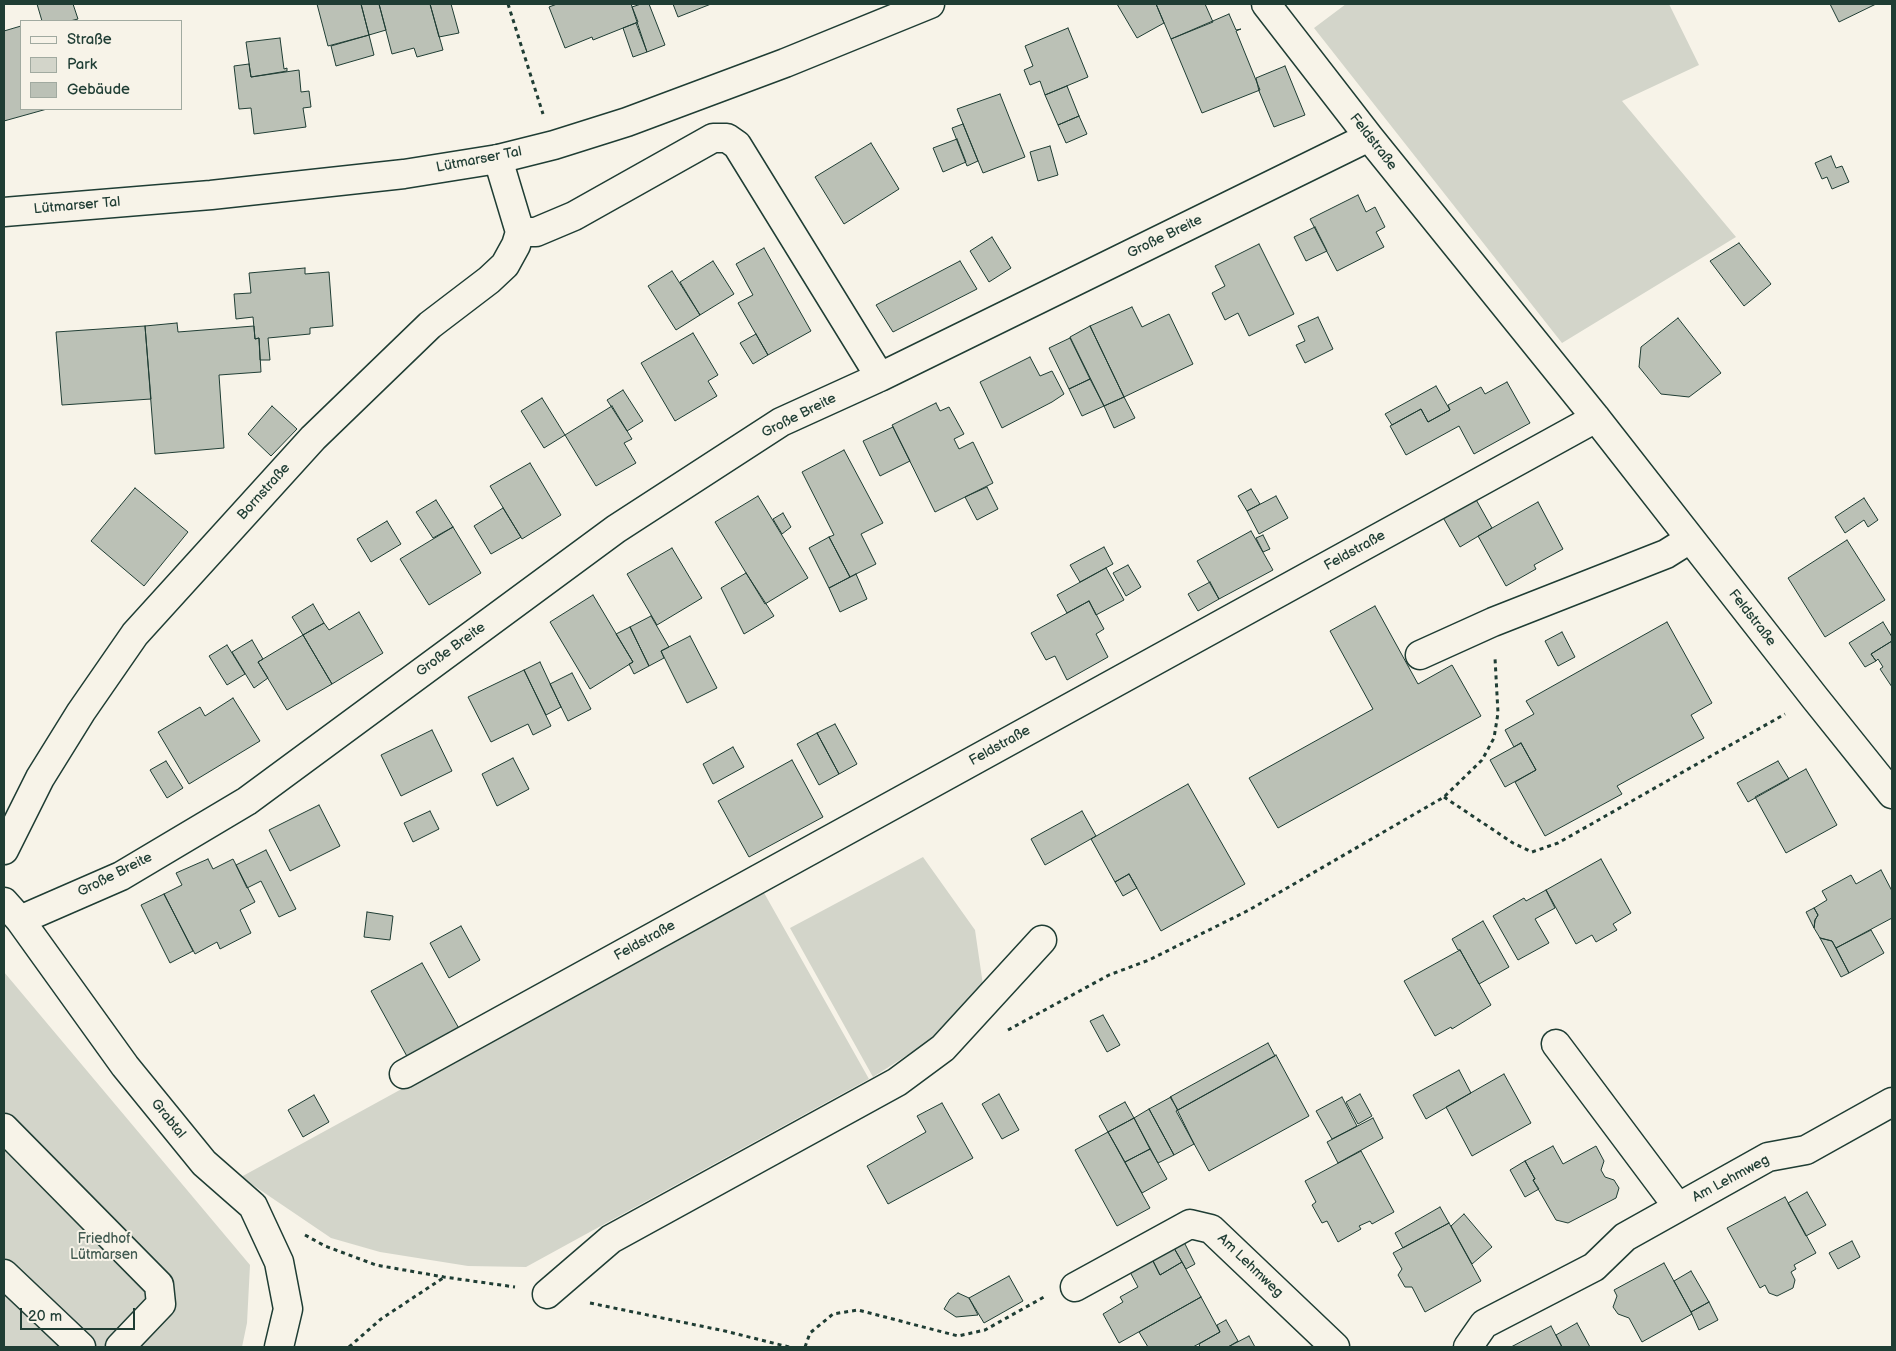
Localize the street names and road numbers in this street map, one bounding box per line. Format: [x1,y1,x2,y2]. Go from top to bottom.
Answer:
street label: Feldstraße [1346,110,1400,174]
street label: Lütmarser Tal [435,143,523,177]
street label: Lütmarser Tal [33,194,121,218]
street label: Große Breite [1125,212,1205,262]
street label: Große Breite [759,390,839,442]
street label: Bornstraße [234,460,294,524]
street label: Feldstraße [1321,527,1389,575]
street label: Feldstraße [1725,586,1779,650]
street label: Große Breite [413,619,489,681]
street label: Feldstraße [966,722,1034,770]
street label: Große Breite [75,849,155,901]
street label: Feldstraße [611,917,679,965]
street label: Grabtal [147,1096,189,1142]
street label: Am Lehmweg [1690,1152,1772,1206]
street label: Am Lehmweg [1214,1231,1286,1301]

